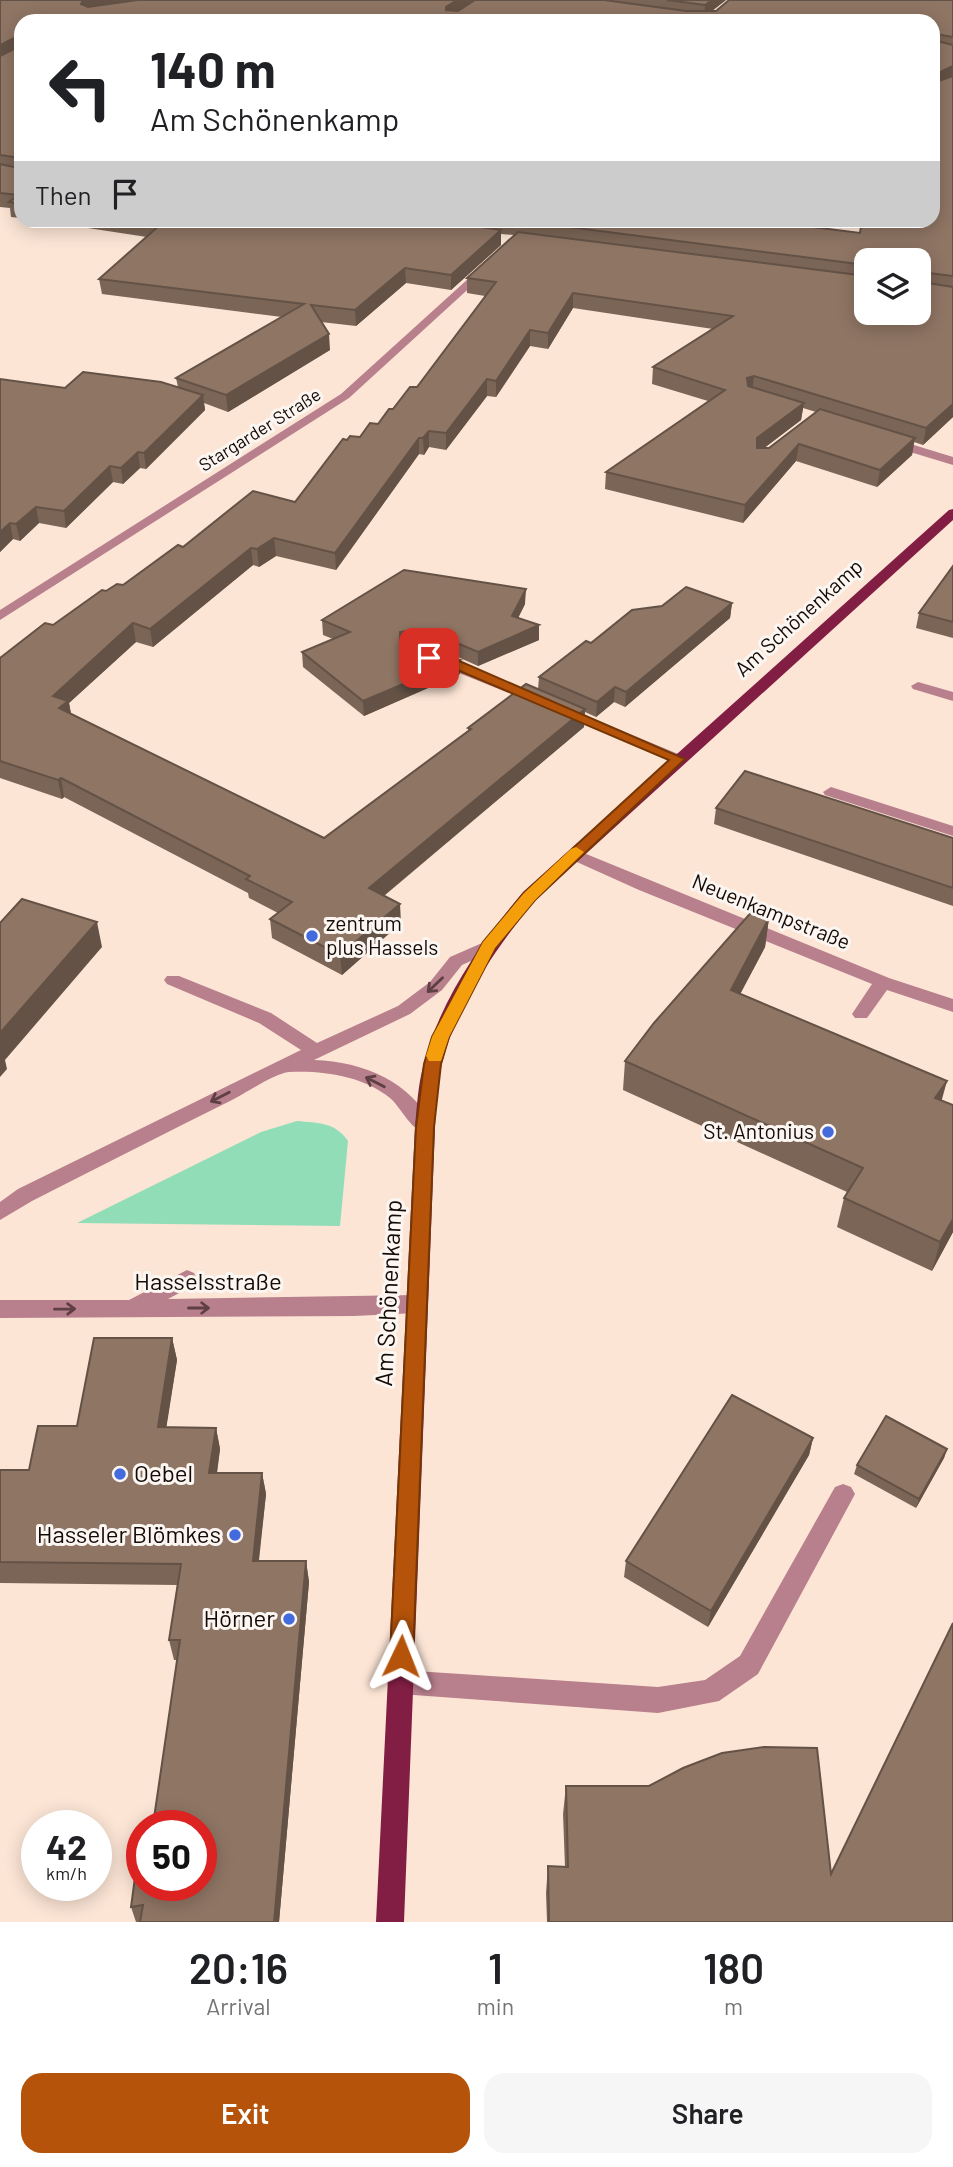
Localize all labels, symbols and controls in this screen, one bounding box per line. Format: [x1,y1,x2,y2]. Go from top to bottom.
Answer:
text: 140 m [150,39,276,98]
icon: left [35,42,126,133]
text: Am Schönenkamp [150,99,399,137]
icon: arrive [106,175,144,213]
text: Then [35,179,92,210]
map controls [854,248,931,325]
button: layers [854,248,931,325]
street label: Stargarder Straße [194,383,325,476]
street label: Am Schönenkamp [729,553,867,681]
pin [399,628,459,688]
icon: arrive [410,639,448,677]
street label: Neuenkampstraße [689,868,854,954]
place label: zentrum plus Hassels [326,910,438,959]
marker: zentrum plus Hassels [304,928,320,944]
one-way arrow [426,976,443,993]
one-way arrow [365,1074,386,1088]
one-way arrow [210,1091,231,1105]
place label: St. Antonius [703,1118,814,1143]
marker: St. Antonius [820,1124,836,1140]
street label: Am Schönenkamp [368,1199,407,1387]
street label: Hasselsstraße [134,1266,282,1295]
one-way arrow [187,1301,210,1315]
one-way arrow [54,1302,77,1316]
place label: Oebel [134,1458,193,1487]
marker: Oebel [112,1466,128,1482]
place label: Hasseler Blömkes [37,1519,221,1548]
marker: Hasseler Blömkes [227,1527,243,1543]
place label: Hörner [203,1603,275,1632]
marker: Hörner [281,1611,297,1627]
position arrow [364,1619,438,1693]
speed limit sign: 50 [126,1810,217,1901]
text: 42 [46,1825,87,1867]
text: km/h [46,1862,87,1884]
text: 20:16 [189,1942,288,1992]
text: 1 [488,1942,503,1992]
text: 180 [703,1942,764,1992]
text: Arrival [206,1992,271,2020]
text: min [477,1992,514,2020]
text: m [724,1992,743,2020]
button: Exit [21,2073,470,2153]
button: Share [484,2073,932,2153]

